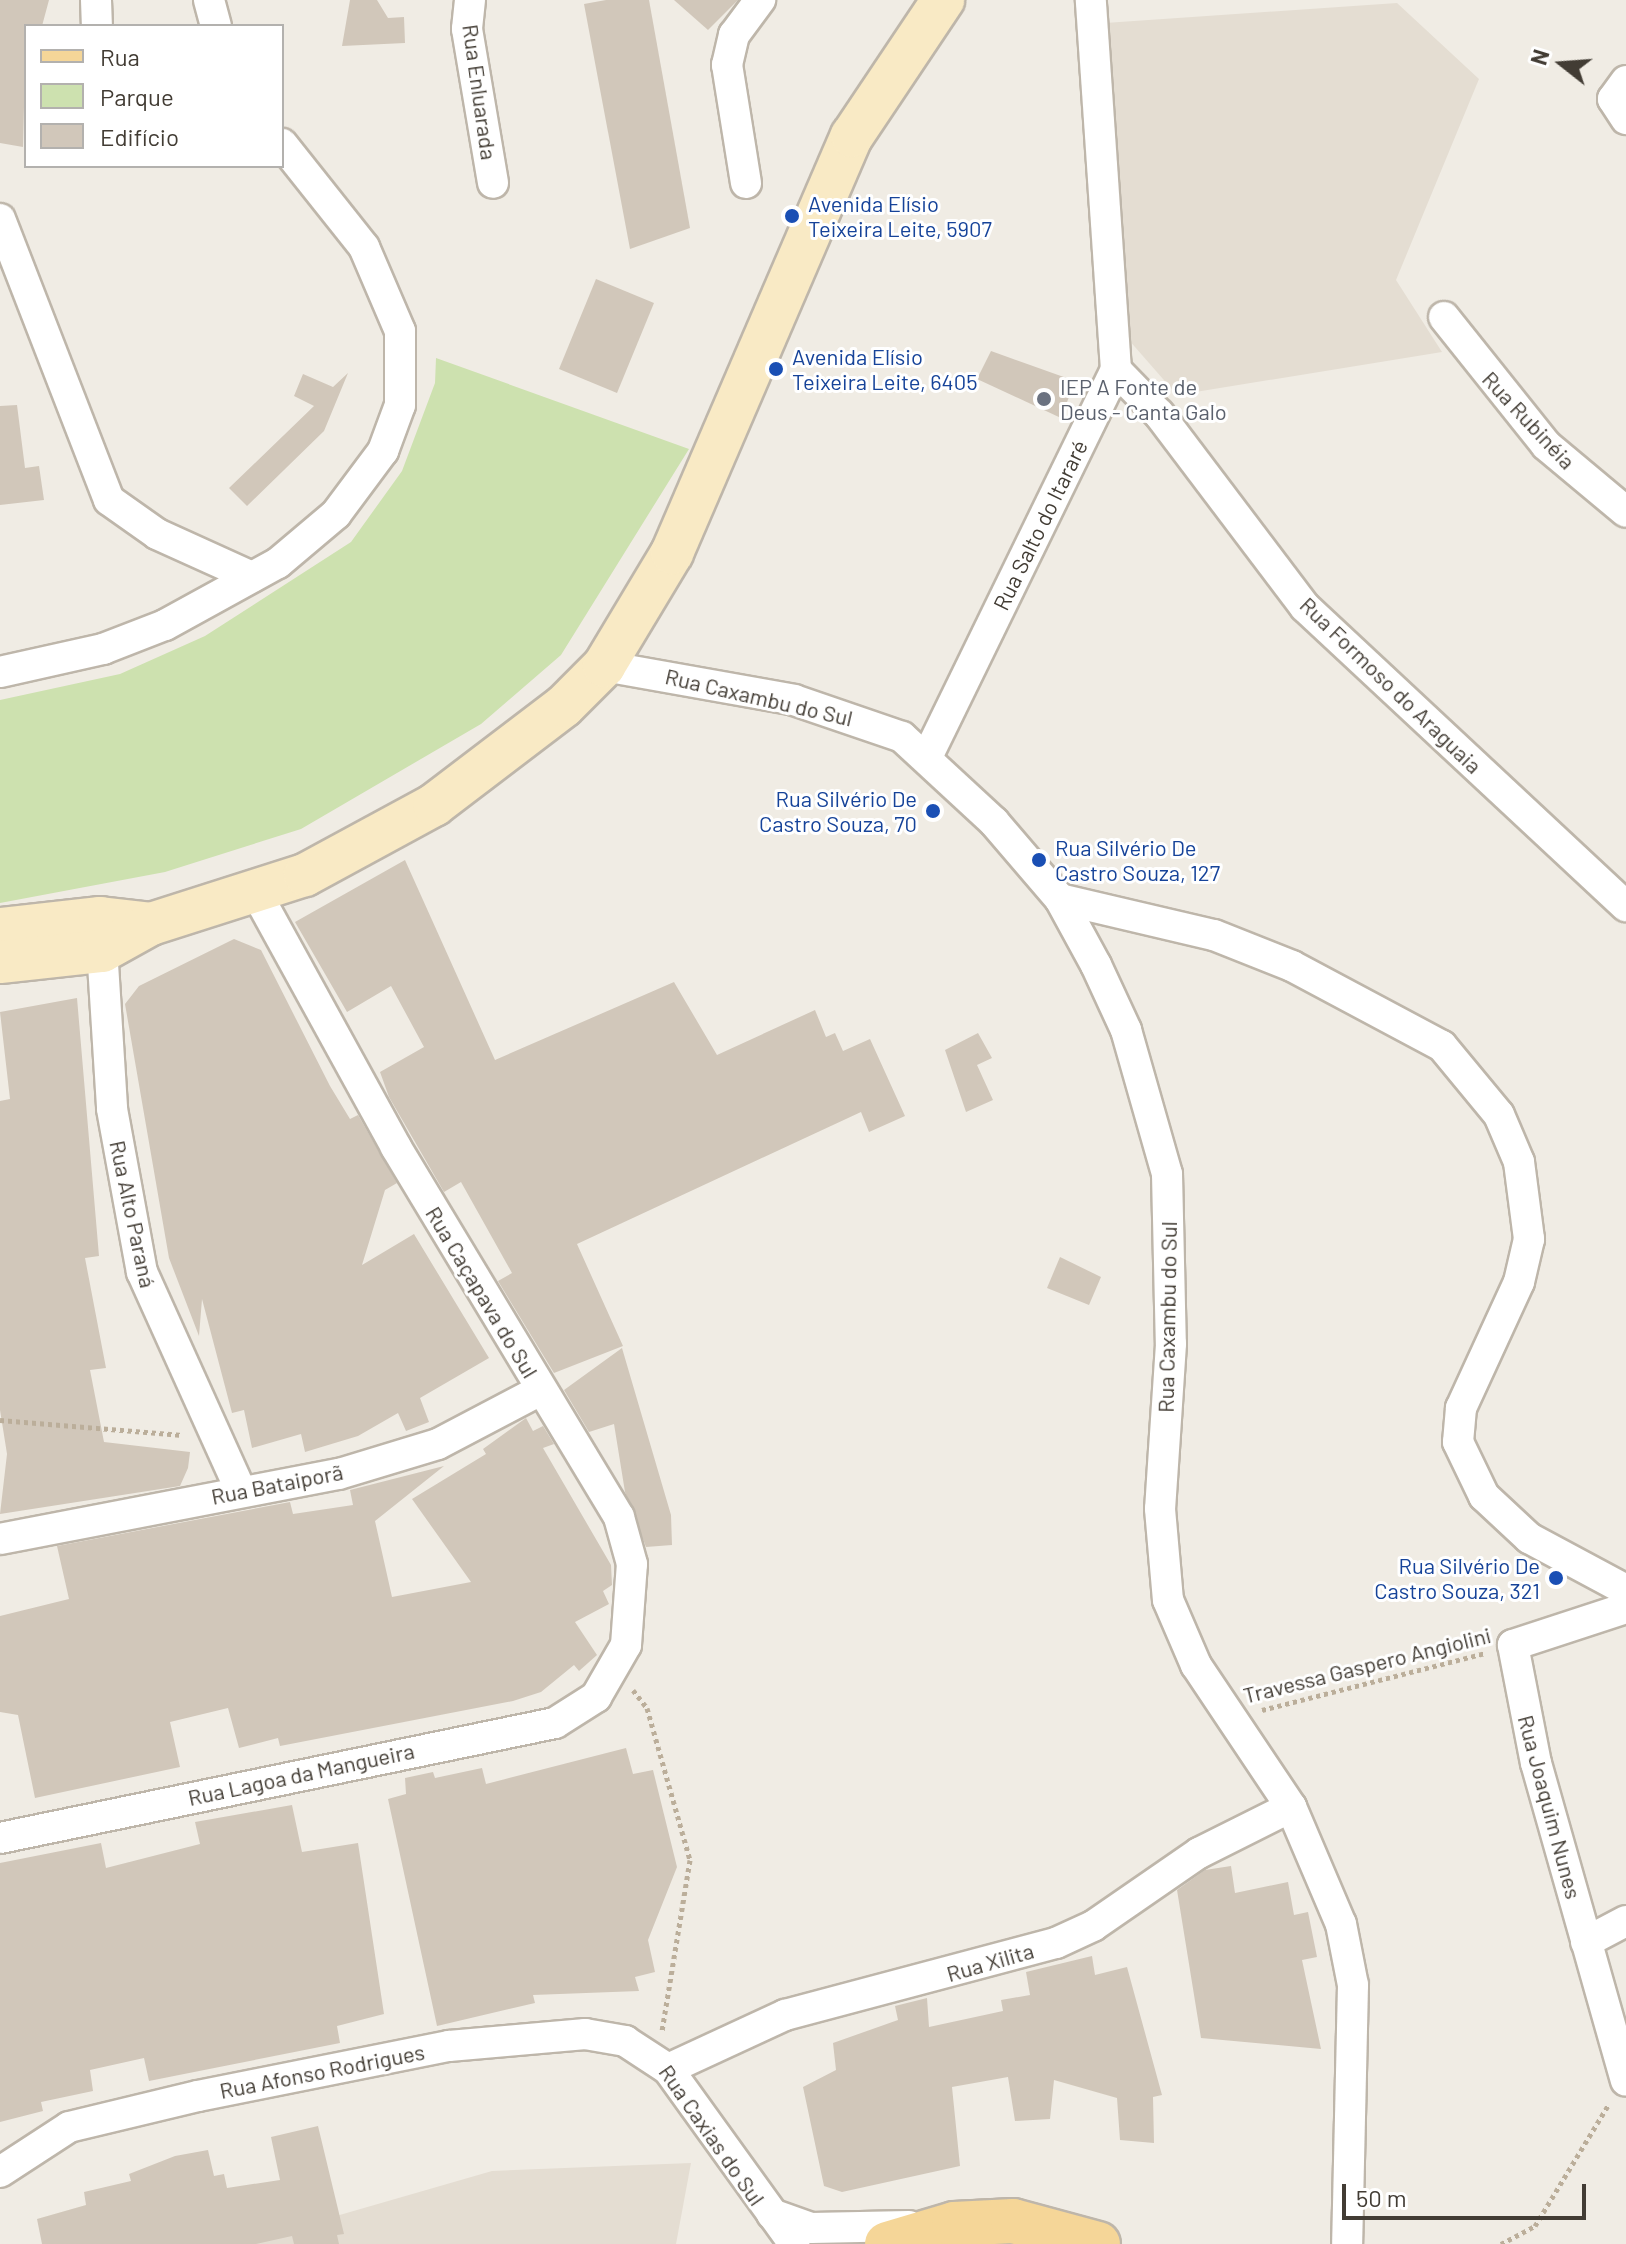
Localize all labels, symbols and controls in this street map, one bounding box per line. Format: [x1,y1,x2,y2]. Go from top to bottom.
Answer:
street label: Rua Enluarada [457,23,503,161]
legend [24,24,284,168]
north arrow [1522,24,1602,104]
text: Rua [100,42,140,71]
text: N [1524,46,1554,68]
text: Parque [100,82,174,111]
text: Edifício [100,122,179,151]
place label: Avenida Elísio Teixeira Leite, 5907 [808,190,992,242]
marker: Avenida Elísio Teixeira Leite, 5907 [783,207,801,225]
place label: Avenida Elísio Teixeira Leite, 6405 [792,343,977,394]
marker: Avenida Elísio Teixeira Leite, 6405 [767,360,785,378]
street label: Rua Rubinéia [1477,366,1581,474]
place label: IEP A Fonte de Deus - Canta Galo [1060,373,1227,424]
marker: IEP A Fonte de Deus - Canta Galo [1035,390,1053,408]
street label: Rua Salto do Itararé [987,436,1093,614]
street label: Rua Formoso do Araguaia [1295,591,1487,779]
street label: Rua Caxambu do Sul [663,663,855,731]
place label: Rua Silvério De Castro Souza, 70 [759,785,917,836]
marker: Rua Silvério De Castro Souza, 70 [924,802,942,820]
place label: Rua Silvério De Castro Souza, 127 [1055,834,1220,886]
marker: Rua Silvério De Castro Souza, 127 [1030,851,1048,869]
street label: Rua Alto Paraná [105,1138,161,1290]
street label: Rua Caçapava do Sul [420,1202,544,1382]
street label: Rua Caxambu do Sul [1152,1221,1182,1413]
street label: Rua Bataiporã [209,1458,345,1510]
place label: Rua Silvério De Castro Souza, 321 [1374,1552,1540,1604]
marker: Rua Silvério De Castro Souza, 321 [1547,1569,1565,1587]
street label: Travessa Gaspero Angiolini [1240,1621,1494,1709]
street label: Rua Joaquim Nunes [1513,1712,1587,1902]
street label: Rua Lagoa da Mangueira [185,1737,417,1811]
street label: Rua Xilita [943,1937,1037,1987]
street label: Rua Afonso Rodrigues [217,2038,427,2104]
street label: Rua Caxias do Sul [654,2060,770,2210]
scale bar [1346,2168,1590,2218]
text: 50 m [1356,2183,1407,2212]

